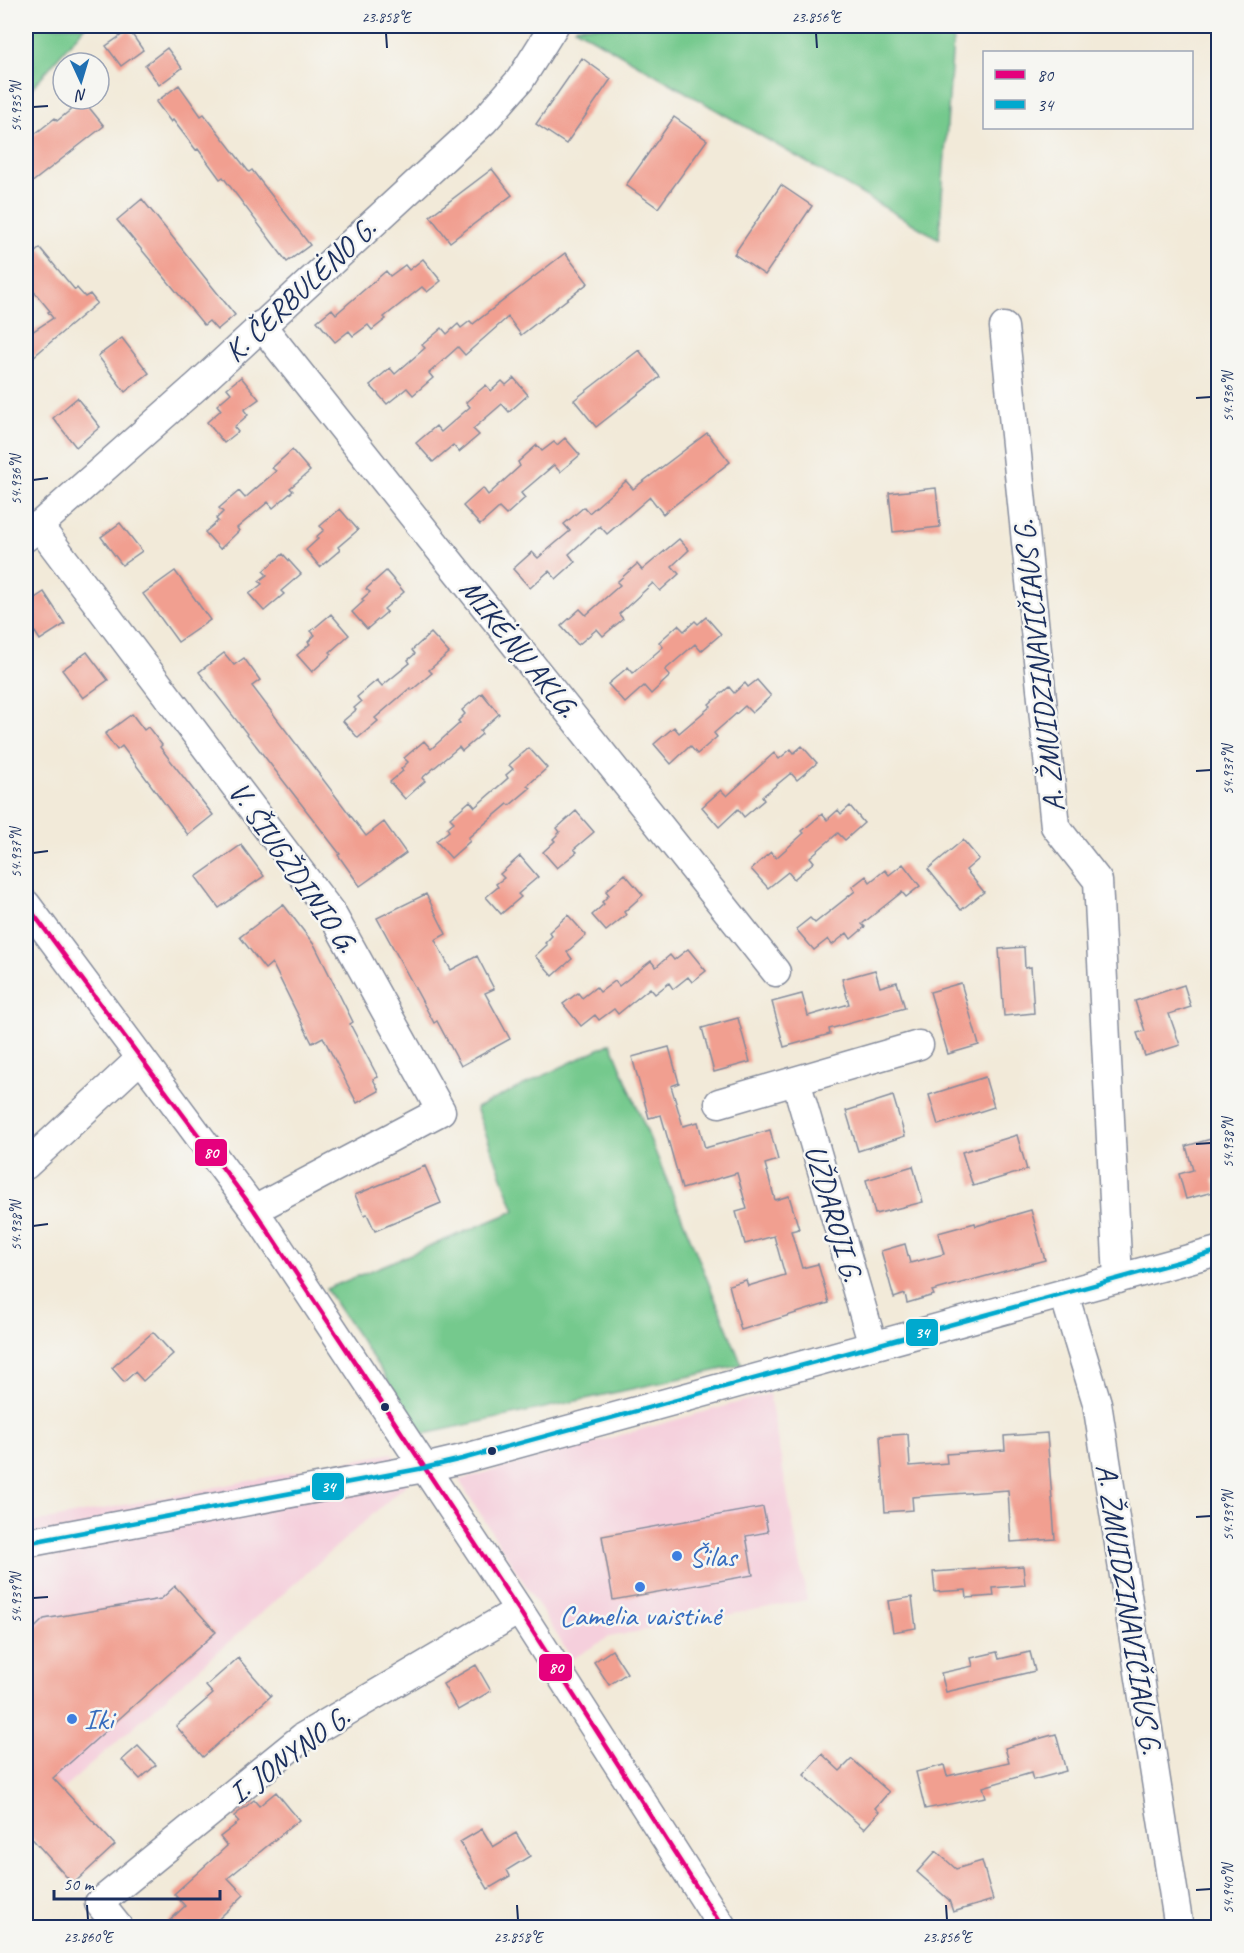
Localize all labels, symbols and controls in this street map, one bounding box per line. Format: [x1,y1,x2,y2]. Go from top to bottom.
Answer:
text: 23.858°E [362,8,413,27]
text: 23.856°E [792,8,843,27]
north arrow [51,51,111,111]
legend [983,51,1193,129]
text: 80 [1037,64,1055,86]
text: 54.935°N [7,79,26,132]
text: N [73,85,88,106]
text: 34 [1037,94,1055,116]
street label: K. ČERBULĖNO G. [216,210,384,370]
text: 54.936°N [1219,369,1238,422]
text: 54.936°N [7,452,26,505]
street label: A. ŽMUIDZINAVIČIAUS G. [1005,518,1073,814]
street label: MIKĖNŲ AKLG. [451,571,587,725]
text: 54.937°N [1219,742,1238,795]
street label: V. ŠIUGŽDINIO G. [220,774,366,960]
text: 54.937°N [7,825,26,878]
text: 54.938°N [1219,1115,1238,1168]
line badge: 80 [194,1138,228,1167]
street label: UŽDAROJI G. [796,1140,872,1286]
text: 80 [204,1143,220,1163]
text: 54.938°N [7,1198,26,1251]
line badge: 34 [905,1318,939,1347]
text: 34 [915,1323,931,1343]
unlabelled marker [379,1401,391,1413]
unlabelled marker [486,1445,498,1457]
street label: A. ŽMUIDZINAVIČIAUS G. [1087,1461,1171,1757]
line badge: 34 [311,1472,345,1501]
text: 34 [321,1477,337,1497]
text: 54.939°N [1219,1488,1238,1541]
place label: Šilas [689,1537,739,1575]
marker: Šilas [670,1549,684,1563]
text: 54.939°N [7,1570,26,1623]
marker: Camelia vaistinė [633,1580,647,1594]
place label: Camelia vaistinė [559,1596,724,1634]
line badge: 80 [538,1653,573,1682]
text: 80 [549,1658,565,1678]
street label: I. JONYNO G. [221,1698,357,1812]
place label: Iki [84,1700,117,1738]
marker: Iki [65,1712,79,1726]
text: 54.940°N [1219,1861,1238,1914]
scale bar [54,1863,220,1901]
text: 50 m [63,1873,96,1895]
text: 23.860°E [64,1928,115,1947]
text: 23.858°E [494,1928,545,1947]
text: 23.856°E [923,1928,974,1947]

